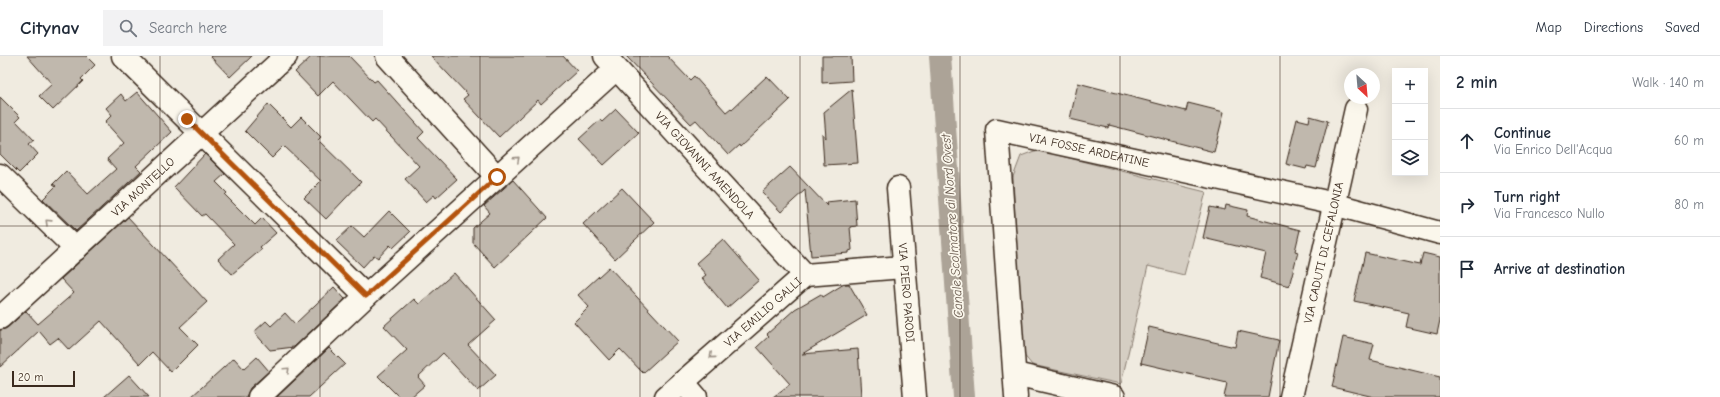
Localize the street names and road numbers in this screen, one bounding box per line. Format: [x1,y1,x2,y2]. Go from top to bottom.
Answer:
street label: VIA GIOVANNI AMENDOLA [652,109,757,222]
street label: VIA FOSSE ARDEATINE [1028,130,1150,170]
street label: VIA MONTELLO [109,154,178,219]
street label: VIA CADUTI DI CEFALONIA [1301,181,1346,325]
street label: VIA PIERO PARODI [895,242,918,343]
street label: VIA EMILIO GALLI [721,274,805,350]

